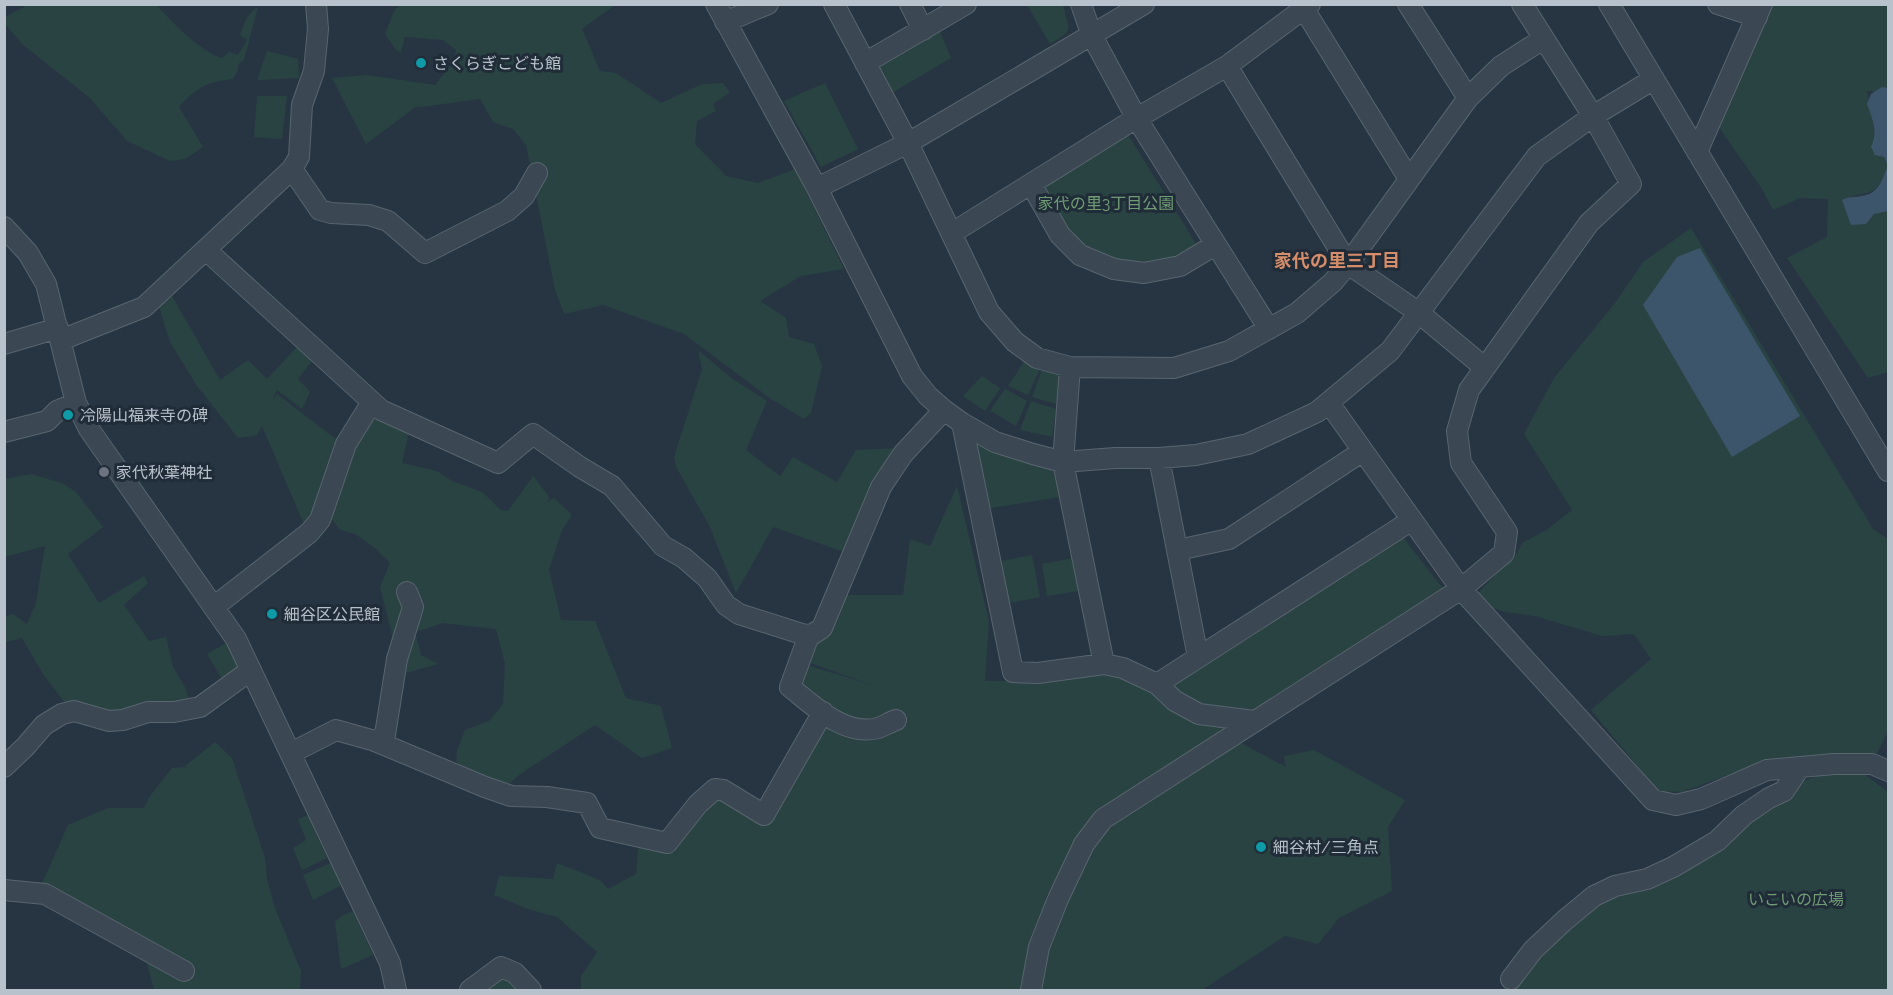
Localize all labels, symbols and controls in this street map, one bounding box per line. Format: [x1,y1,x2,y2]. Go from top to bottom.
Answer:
place label: さくらぎこども館 [433,54,561,73]
marker: さくらぎこども館 [414,56,428,70]
park label: 家代の里3丁目公園 [1038,194,1174,213]
district label: 家代の里三丁目 [1274,250,1400,271]
place label: 冷陽山福来寺の碑 [80,406,208,425]
marker: 冷陽山福来寺の碑 [61,408,75,422]
place label: 家代秋葉神社 [116,463,212,482]
marker: 家代秋葉神社 [97,465,111,479]
place label: 細谷区公民館 [284,605,380,624]
marker: 細谷区公民館 [265,607,279,621]
place label: 細谷村/三角点 [1273,838,1379,857]
marker: 細谷村/三角点 [1254,840,1268,854]
park label: いこいの広場 [1748,890,1844,909]

